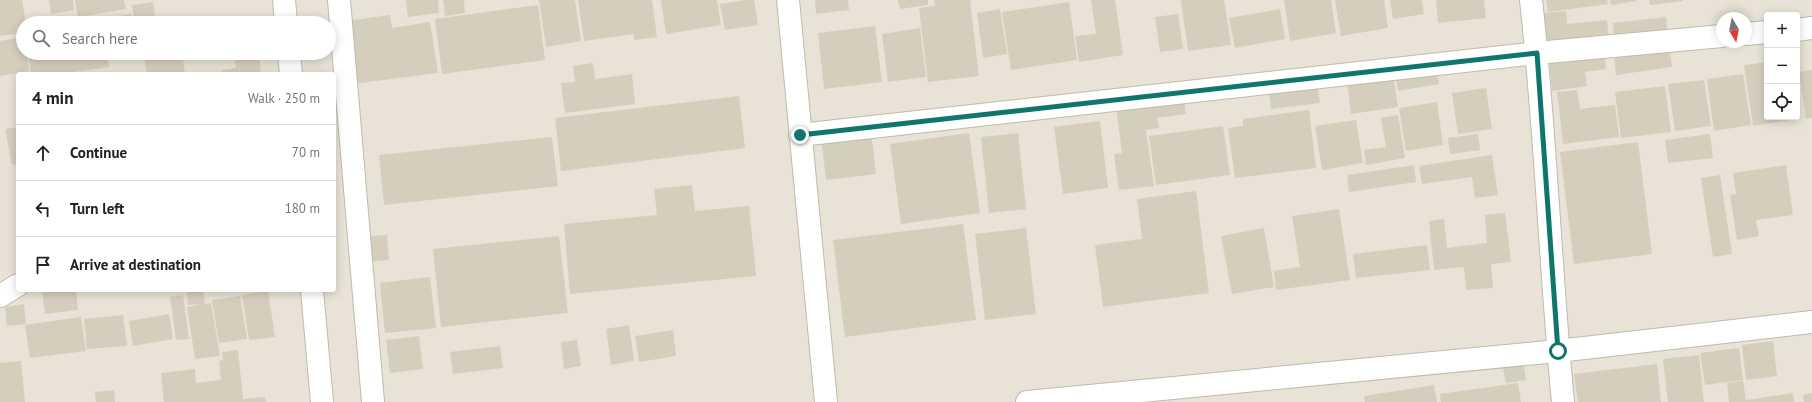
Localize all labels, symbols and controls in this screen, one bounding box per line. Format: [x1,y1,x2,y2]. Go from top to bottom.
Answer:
north arrow [1716,12,1752,48]
map controls [1764,12,1800,120]
button: + [1764,12,1800,48]
search box [16,16,336,60]
icon: search [30,27,52,49]
text: Search here [62,29,138,48]
button: − [1764,48,1800,84]
button: locate [1764,84,1800,120]
text: 4 min [32,87,73,109]
text: Walk · 250 m [248,90,320,107]
route end [791,126,809,144]
icon: ahead [32,142,54,164]
text: Continue [70,143,127,162]
text: 70 m [292,144,320,161]
icon: left [32,198,54,220]
text: Turn left [70,199,124,218]
text: 180 m [285,200,320,217]
icon: arrive [32,254,54,276]
text: Arrive at destination [70,255,201,274]
route start [1549,342,1567,360]

